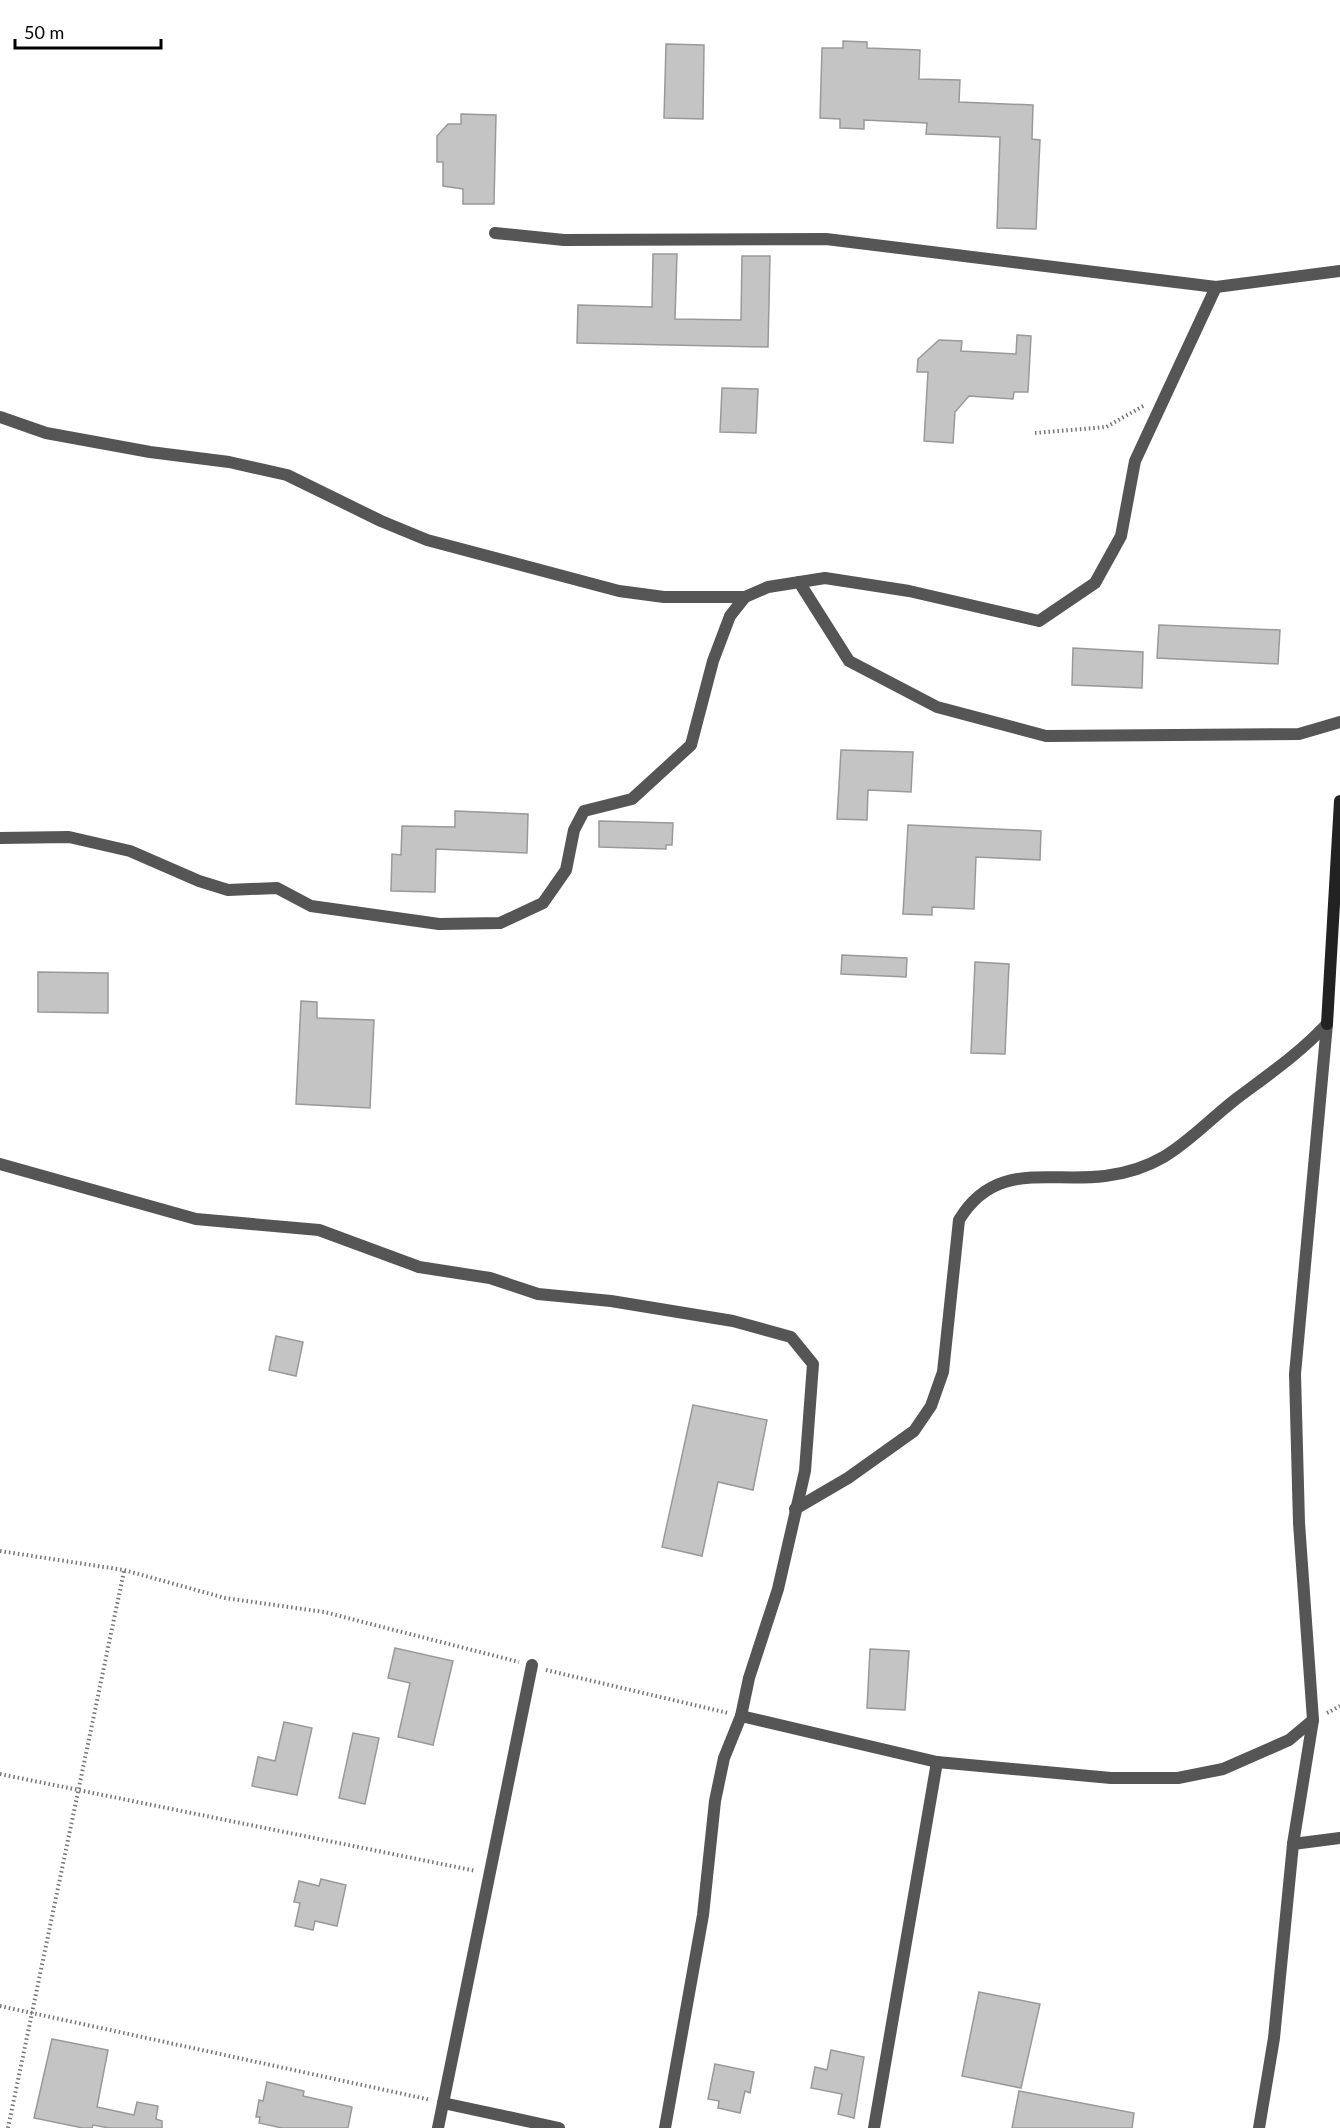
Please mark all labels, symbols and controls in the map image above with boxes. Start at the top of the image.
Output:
scale bar [15,12,160,50]
text: 50 m [24,21,64,43]

